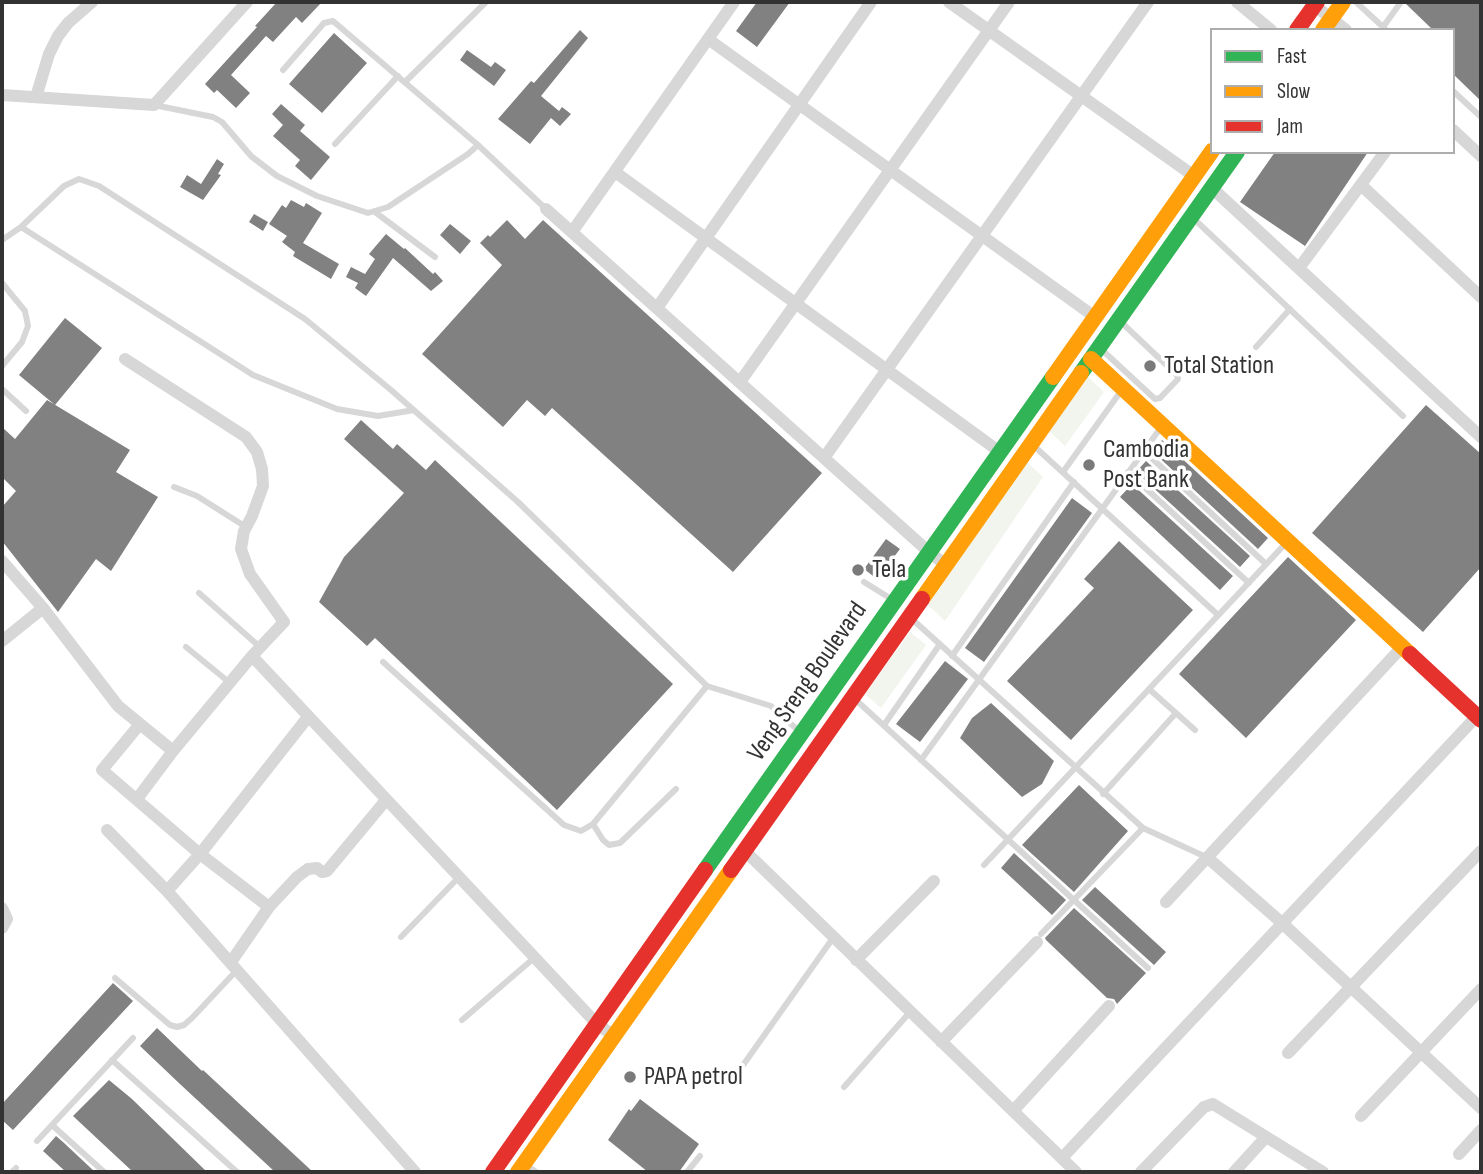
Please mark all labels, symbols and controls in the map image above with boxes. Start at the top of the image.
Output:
legend [1210,28,1455,154]
text: Fast [1277,44,1307,69]
text: Slow [1277,79,1310,104]
text: Jam [1277,114,1303,139]
place label: Total Station [1164,350,1274,382]
marker: Total Station [1142,358,1158,374]
place label: Cambodia Post Bank [1103,434,1189,496]
marker: Cambodia Post Bank [1081,457,1097,473]
place label: Tela [872,554,906,586]
marker: Tela [850,562,866,578]
street label: Veng Sreng Boulevard [742,596,874,768]
place label: PAPA petrol [644,1061,743,1093]
marker: PAPA petrol [622,1069,638,1085]

